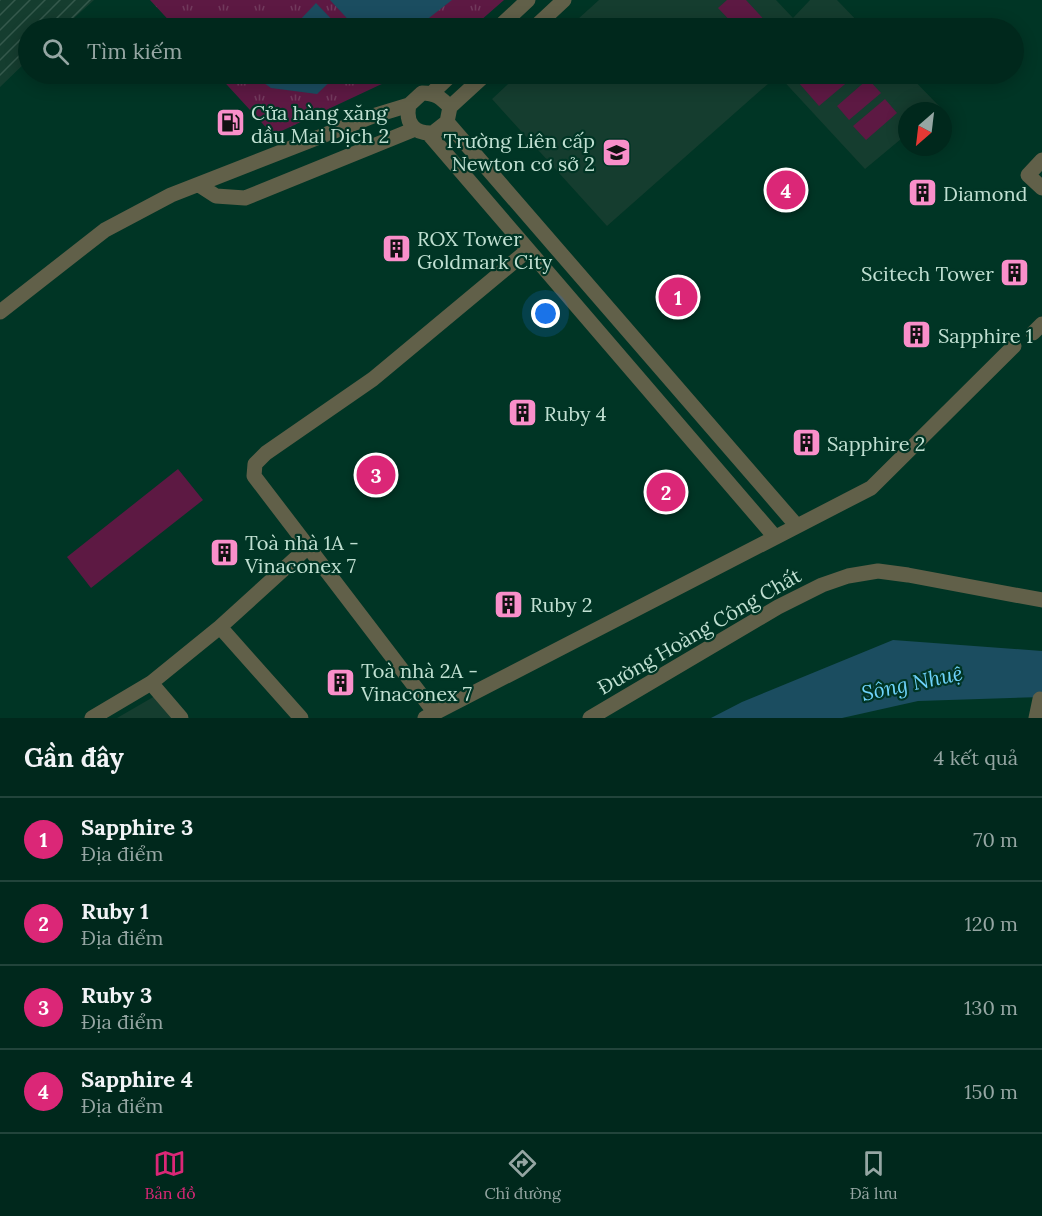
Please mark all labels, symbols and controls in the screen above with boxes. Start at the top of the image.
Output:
search box [18,18,1024,84]
icon: search [39,35,72,68]
text: Tìm kiếm [87,37,182,65]
place label: Cửa hàng xăng dầu Mai Dịch 2 [251,100,389,148]
north arrow [898,102,952,156]
fuel station icon: Cửa hàng xăng dầu Mai Dịch 2 [214,107,246,139]
place label: Trường Liên cấp Newton cơ sở 2 [443,128,595,176]
school or university icon: Trường Liên cấp Newton cơ sở 2 [600,136,632,168]
pin: 4 [766,168,806,213]
building icon: Diamond [906,177,938,209]
place label: Diamond [943,181,1028,206]
place label: ROX Tower Goldmark City [417,226,553,274]
building icon: ROX Tower Goldmark City [380,233,412,265]
building icon: Scitech Tower [999,257,1031,289]
place label: Scitech Tower [861,261,994,286]
pin: 1 [658,274,698,320]
your location [531,299,560,328]
building icon: Sapphire 1 [901,319,933,351]
place label: Sapphire 1 [938,323,1033,348]
building icon: Ruby 4 [507,397,539,429]
place label: Ruby 4 [544,401,607,426]
building icon: Sapphire 2 [790,427,822,459]
place label: Sapphire 2 [827,431,926,456]
pin: 3 [356,452,395,498]
pin: 2 [646,470,686,514]
place label: Toà nhà 1A - Vinaconex 7 [244,530,359,578]
building icon: Toà nhà 1A - Vinaconex 7 [208,537,240,569]
street label: Đường Hoàng Công Chất [593,562,805,700]
building icon: Ruby 2 [493,588,525,620]
place label: Ruby 2 [530,592,593,617]
place label: Toà nhà 2A - Vinaconex 7 [360,658,478,706]
water label: Sông Nhuệ [859,659,965,707]
building icon: Toà nhà 2A - Vinaconex 7 [324,666,356,698]
text: Gần đây [24,741,124,774]
text: 4 kết quả [934,745,1018,770]
text: Sapphire 3 [81,813,193,841]
text: 1 [39,827,48,852]
text: 70 m [973,827,1018,852]
text: Địa điểm [81,841,163,866]
text: Ruby 1 [81,897,149,925]
text: 2 [38,911,49,936]
text: 120 m [964,911,1018,936]
text: Địa điểm [81,925,163,950]
text: Ruby 3 [81,981,152,1009]
text: 3 [38,995,49,1020]
text: 130 m [964,995,1018,1020]
text: Địa điểm [81,1009,163,1034]
text: Sapphire 4 [81,1065,193,1093]
text: 4 [38,1079,49,1104]
text: 150 m [964,1079,1018,1104]
text: Địa điểm [81,1093,163,1118]
tab: Bản đồ [144,1147,196,1203]
tab: Chỉ đường [484,1147,561,1203]
tab: Đã lưu [850,1147,898,1203]

